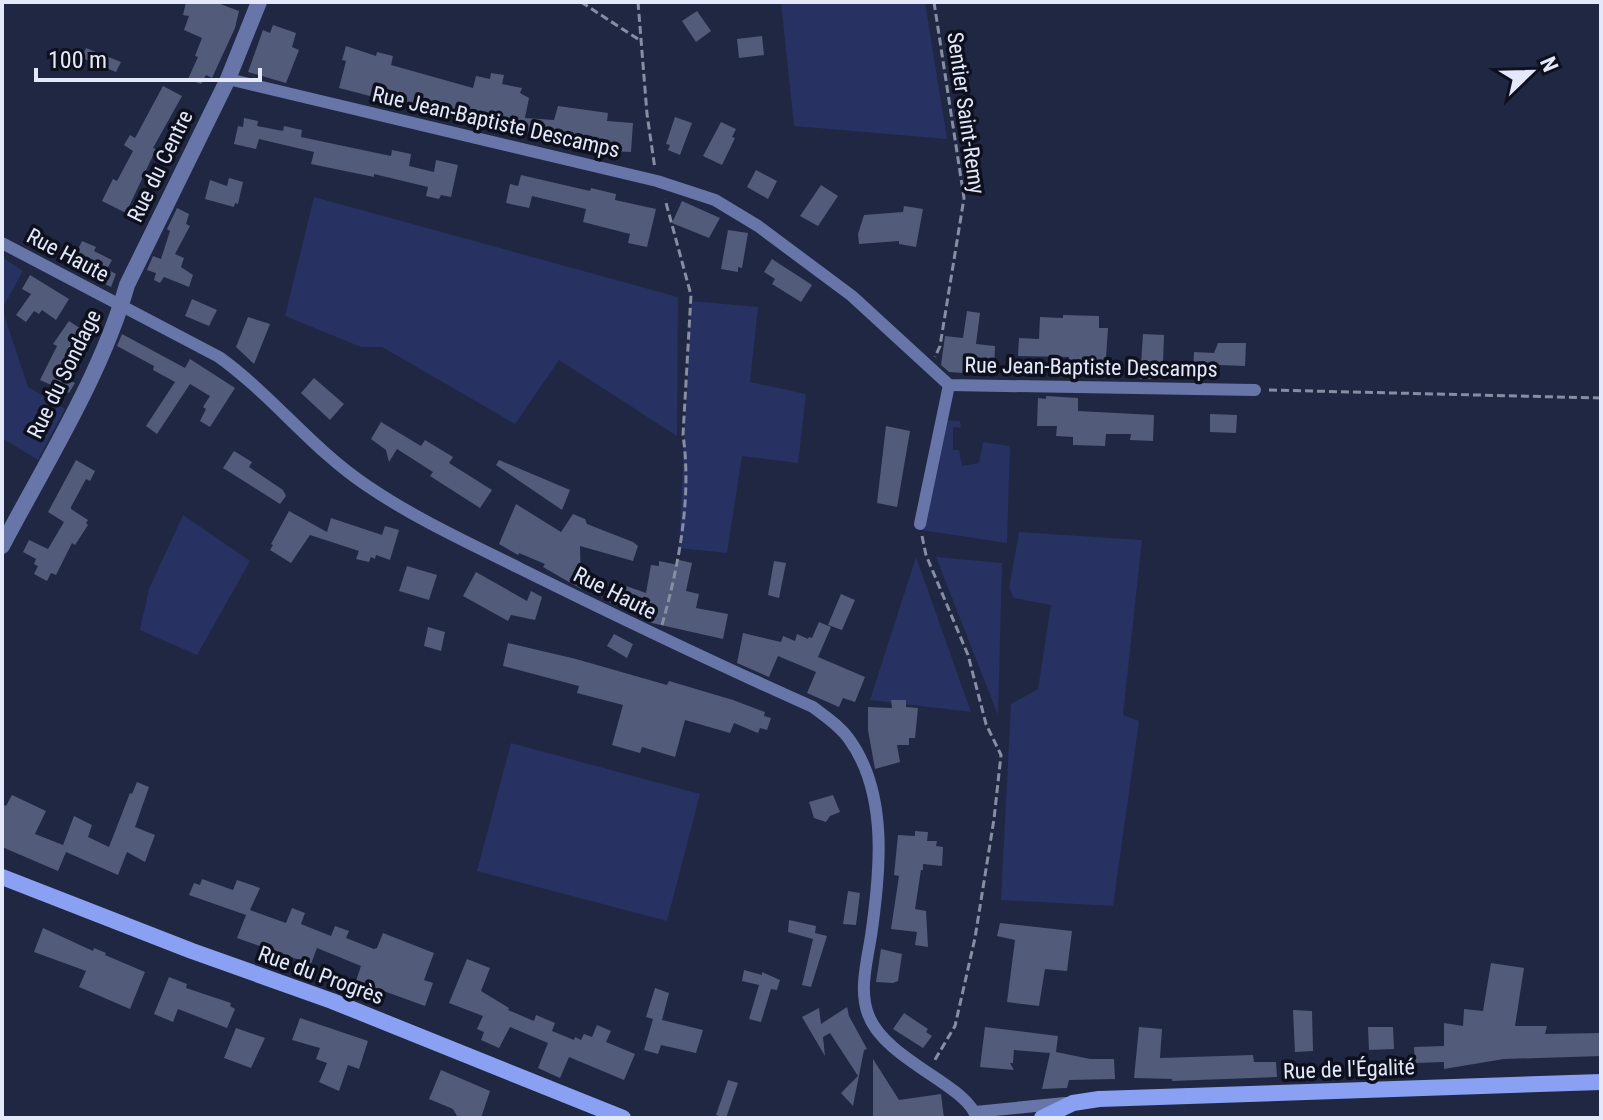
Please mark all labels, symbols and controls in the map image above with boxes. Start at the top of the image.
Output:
street label: Sentier Saint-Remy [942,30,990,196]
scale bar [36,32,260,82]
north arrow [1491,32,1571,112]
text: 100 m [48,46,107,74]
text: N [1535,53,1563,75]
street label: Rue Jean-Baptiste Descamps [370,81,622,163]
street label: Rue du Centre [122,106,198,226]
street label: Rue Haute [23,223,113,287]
street label: Rue du Sondage [22,306,106,442]
street label: Rue Jean-Baptiste Descamps [964,352,1218,382]
street label: Rue Haute [570,562,660,624]
street label: Rue du Progrès [255,941,387,1009]
street label: Rue de l'Égalité [1283,1054,1415,1084]

